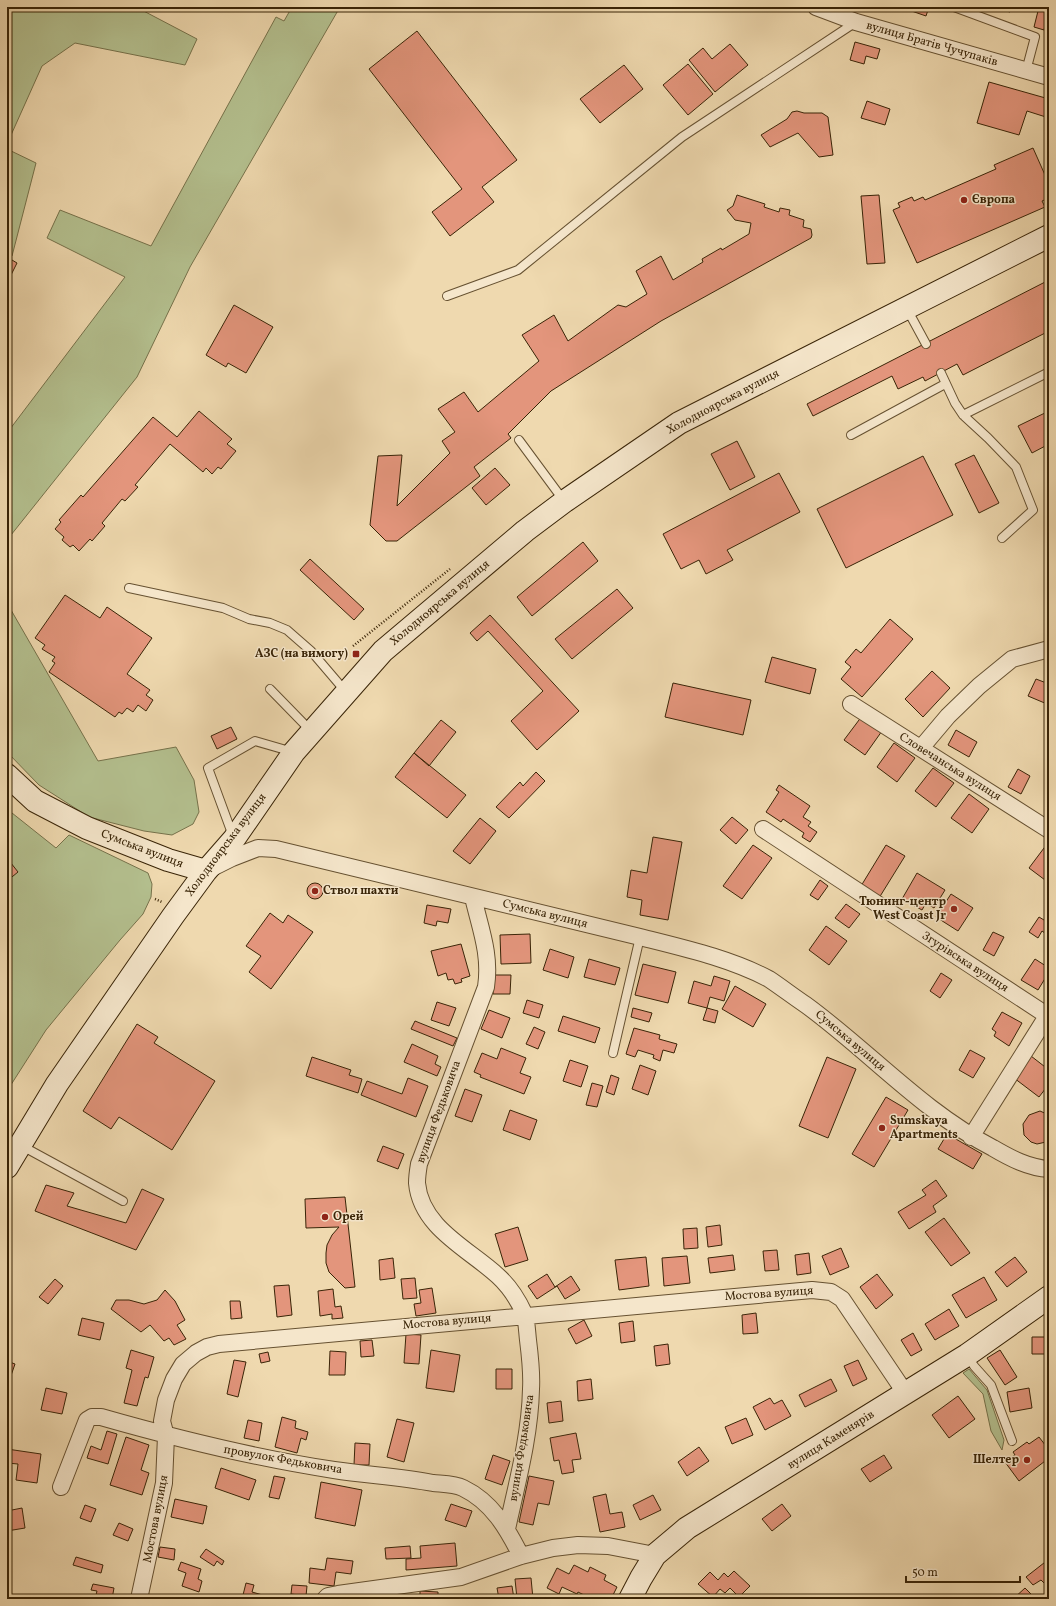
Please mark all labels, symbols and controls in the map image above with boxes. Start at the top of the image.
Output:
street label: вулиця Братів Чучупаків [864,18,1000,70]
place label: Європа [972,192,1016,208]
marker: Європа [959,195,969,205]
street label: Холодноярська вулиця [664,365,782,439]
street label: Холодноярська вулиця [387,557,493,649]
place label: АЗС (на вимогу) [255,646,348,662]
marker: АЗС (на вимогу) [351,649,361,659]
street label: Словечанська вулиця [896,729,1004,805]
street label: Холодноярська вулиця [182,790,270,900]
street label: Сумська вулиця [98,826,186,872]
place label: Ствол шахти [323,883,399,899]
marker: Ствол шахти [310,886,320,896]
place label: Тюнинг-центр West Coast Jr [859,894,946,924]
street label: Сумська вулиця [501,896,589,932]
marker: Тюнинг-центр West Coast Jr [949,904,959,914]
street label: Згурівська вулиця [919,928,1011,996]
street label: Сумська вулиця [812,1007,888,1075]
street label: вулиця Федьковича [413,1058,465,1166]
place label: Sumskaya Apartments [890,1113,958,1143]
marker: Sumskaya Apartments [877,1123,887,1133]
place label: Орей [333,1209,364,1225]
marker: Орей [320,1212,330,1222]
street label: Мостова вулиця [724,1283,814,1305]
street label: Мостова вулиця [402,1310,492,1334]
street label: вулиця Федьковича [506,1393,538,1503]
street label: вулиця Каменярів [784,1407,878,1473]
street label: провулок Федьковича [222,1442,344,1478]
place label: Шелтер [973,1452,1019,1468]
marker: Шелтер [1022,1455,1032,1465]
street label: Мостова вулиця [140,1474,172,1564]
scale bar [906,1558,1020,1584]
text: 50 m [912,1565,938,1581]

